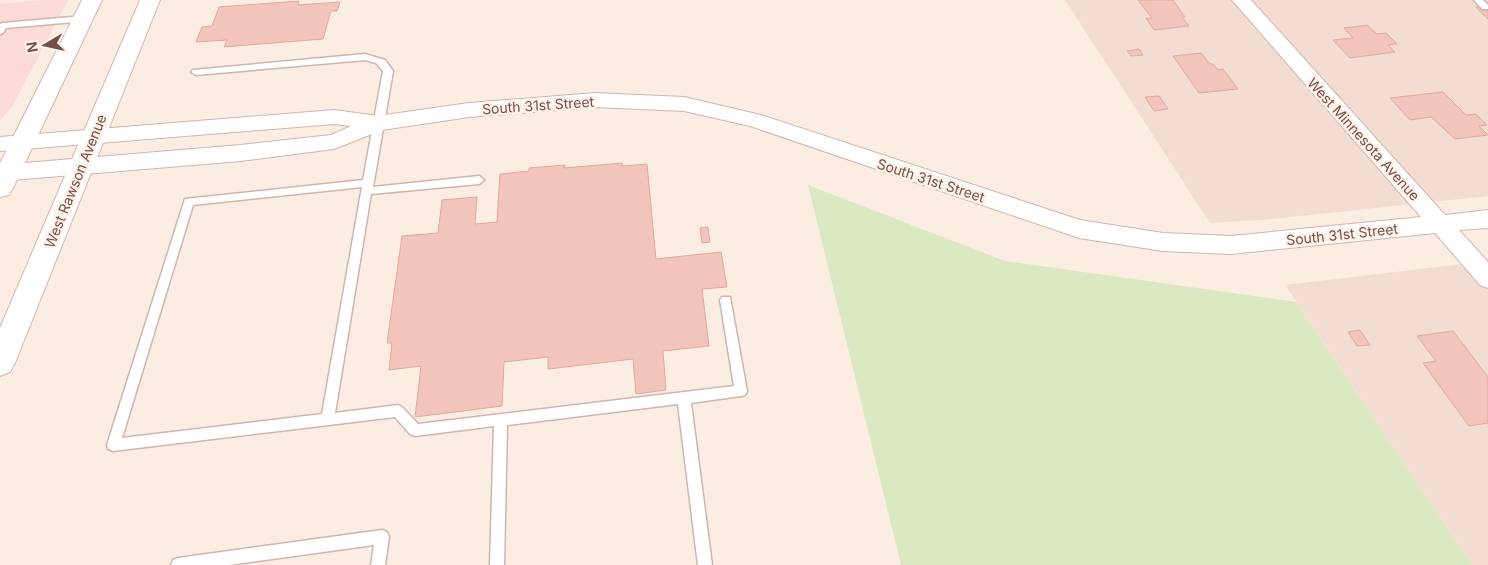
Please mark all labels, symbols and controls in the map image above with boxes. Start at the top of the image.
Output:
north arrow [20,20,70,70]
text: N [22,41,41,54]
street label: West Minnesota Avenue [1304,74,1424,204]
street label: South 31st Street [481,93,595,117]
street label: West Rawson Avenue [40,112,110,250]
street label: South 31st Street [875,155,987,206]
street label: South 31st Street [1285,220,1399,248]

